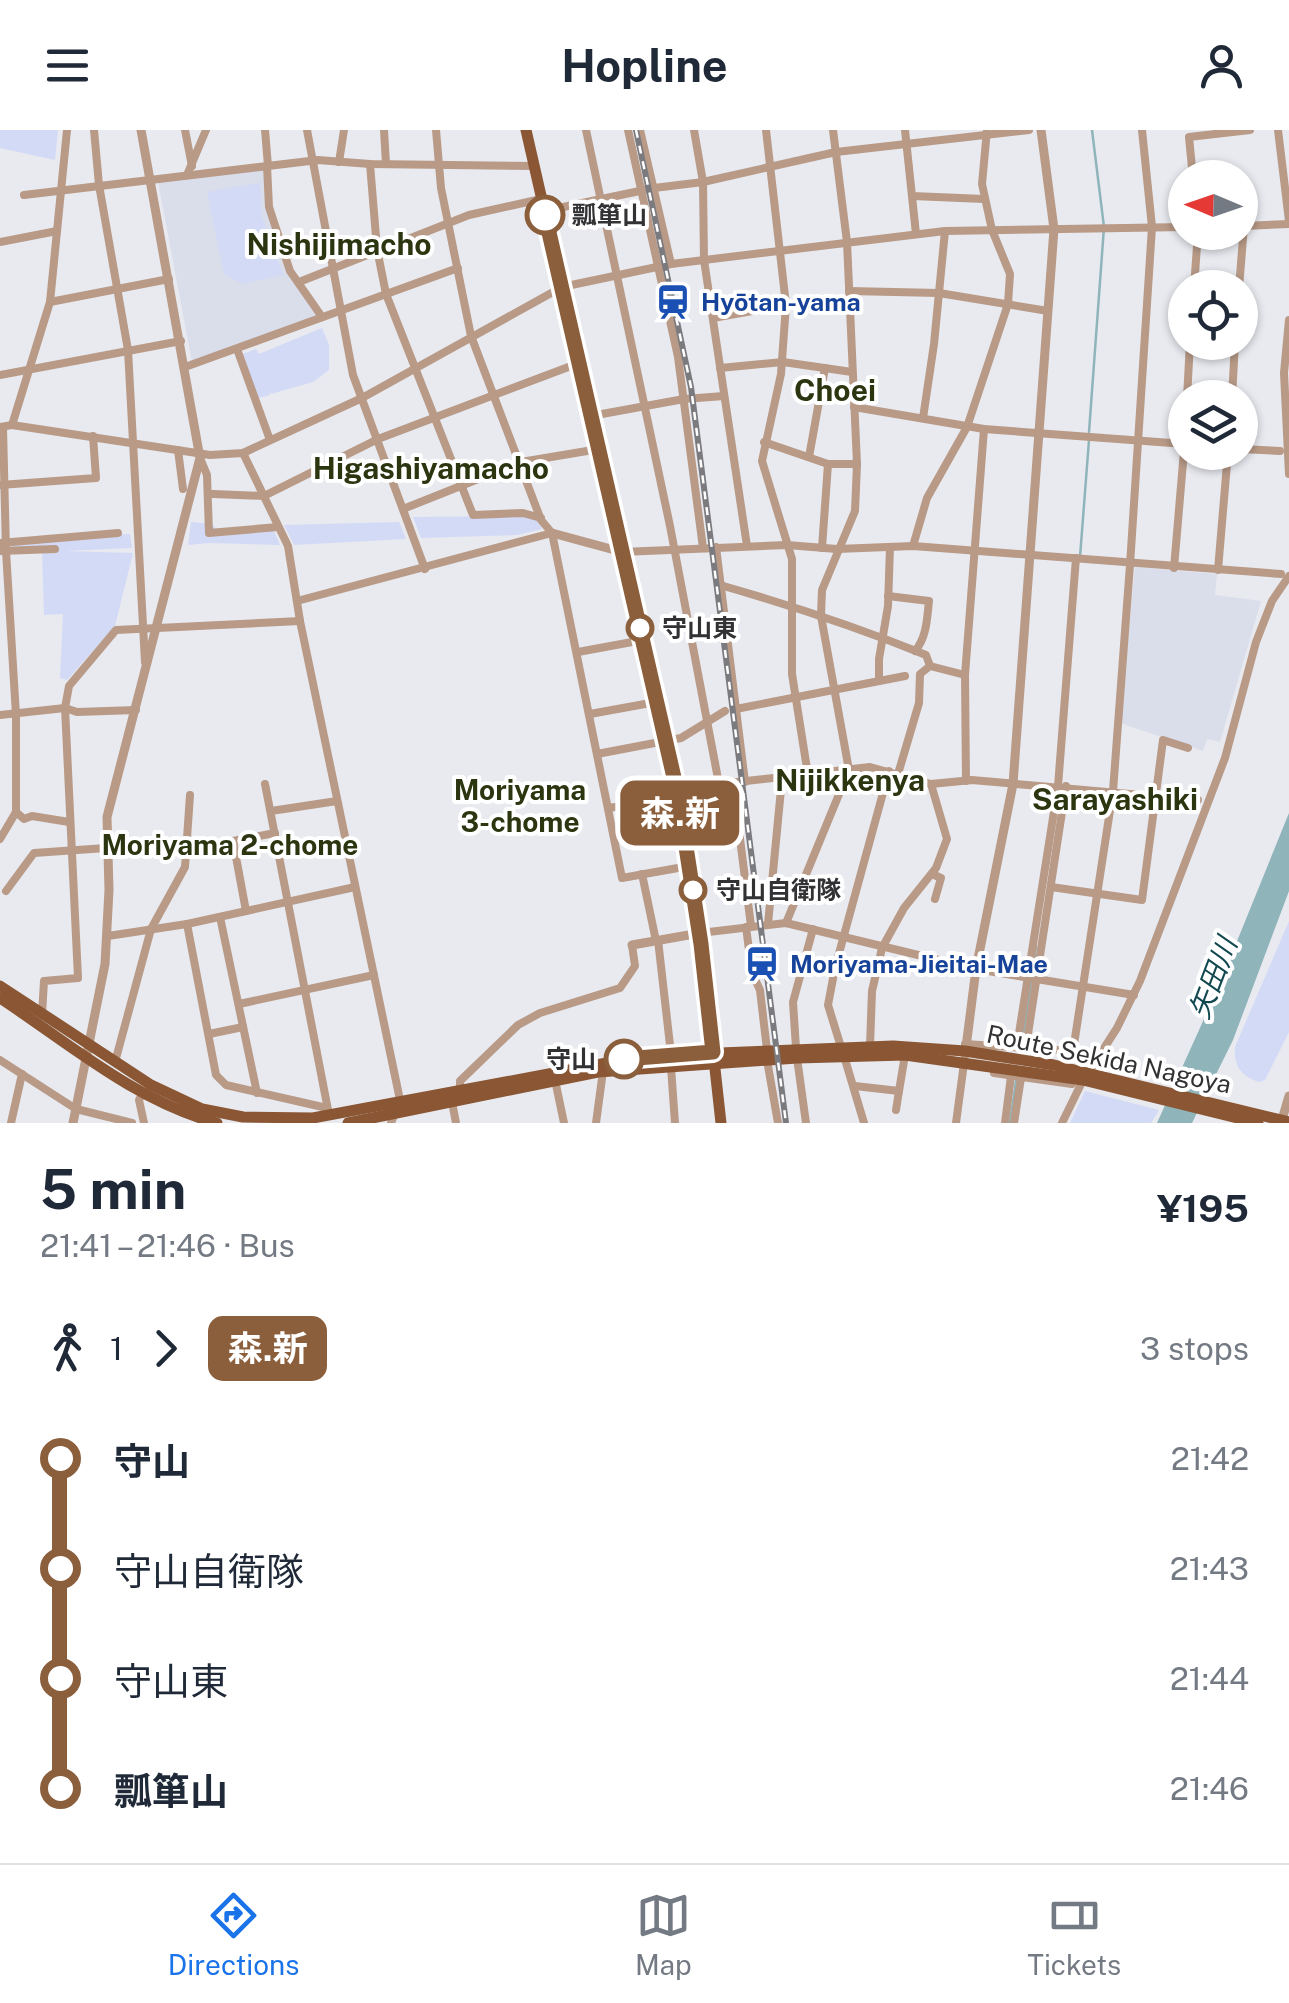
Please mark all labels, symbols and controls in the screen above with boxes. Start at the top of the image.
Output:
icon: menu [40,38,95,93]
icon: person [1194,38,1249,93]
text: Hopline [561,39,728,92]
north arrow [1168,160,1258,250]
map controls [1168,160,1258,470]
marker: 瓢箪山 [526,196,564,234]
place label: 瓢箪山 [572,200,647,230]
district label: Nishijimacho [246,226,432,262]
button: locate [1168,270,1258,360]
station icon: Hyōtan-yama [654,283,692,321]
place label: Hyōtan-yama [701,287,861,317]
district label: Choei [794,372,876,408]
button: layers [1168,380,1258,470]
district label: Higashiyamacho [313,450,549,486]
place label: 守山東 [662,613,737,643]
marker: 守山東 [627,615,653,641]
district label: Nijikkenya [775,762,925,798]
district label: Moriyama 3-chome [454,773,586,838]
line badge: 森.新 [622,780,738,846]
district label: Sarayashiki [1032,781,1198,817]
text: 森.新 [640,793,720,834]
district label: Moriyama 2-chome [101,828,359,861]
place label: 守山自衛隊 [716,875,841,905]
marker: 守山自衛隊 [680,877,706,903]
water label: 矢田川 [1182,930,1244,1023]
station icon: Moriyama-Jieitai-Mae [743,945,781,983]
place label: Moriyama-Jieitai-Mae [790,949,1048,979]
street label: Route Sekida Nagoya [984,1018,1234,1100]
marker: 守山 [605,1040,643,1078]
place label: 守山 [546,1044,596,1074]
text: 5 min [40,1157,186,1221]
text: ¥195 [1157,1186,1249,1231]
text: 21:41 – 21:46 · Bus [40,1227,295,1264]
icon: walk [40,1321,95,1376]
icon: forward [138,1321,193,1376]
text: 森.新 [228,1328,307,1369]
text: 1 [110,1330,123,1367]
text: 3 stops [1140,1330,1249,1367]
text: 守山 [114,1439,190,1484]
text: 21:42 [1171,1440,1249,1477]
text: 守山自衛隊 [114,1549,304,1594]
text: 21:43 [1170,1550,1249,1587]
text: 守山東 [114,1659,228,1704]
text: 21:44 [1170,1660,1249,1697]
text: 瓢箪山 [114,1769,228,1814]
text: 21:46 [1170,1770,1249,1807]
tab: Directions [168,1888,299,1981]
tab: Map [635,1888,692,1981]
tab: Tickets [1027,1888,1121,1981]

